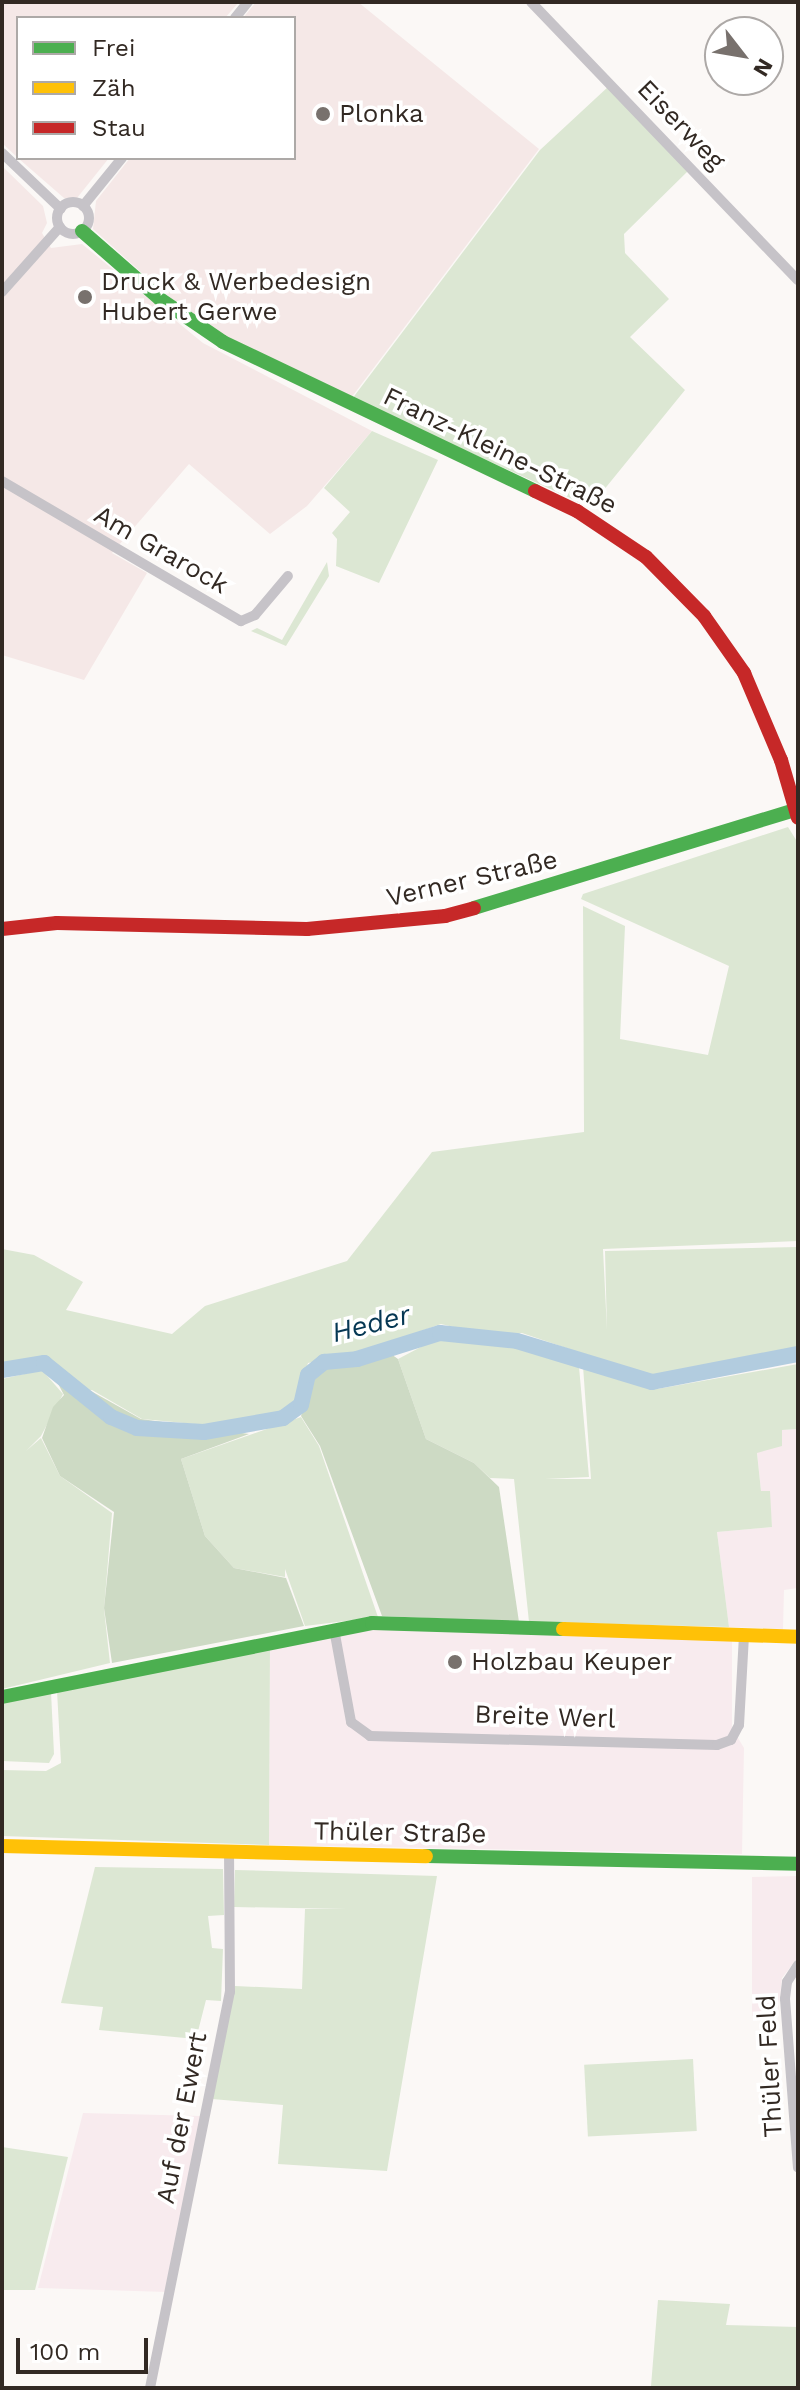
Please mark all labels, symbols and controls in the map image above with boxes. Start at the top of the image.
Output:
legend [16,16,296,160]
north arrow [704,16,784,96]
text: Frei [92,34,135,62]
text: N [748,54,778,81]
text: Zäh [92,74,136,102]
street label: Eiserweg [631,74,731,176]
place label: Plonka [339,98,424,130]
marker: Plonka [314,105,332,123]
text: Stau [92,114,146,142]
place label: Druck & Werbedesign Hubert Gerwe [101,266,372,328]
marker: Druck & Werbedesign Hubert Gerwe [76,288,94,306]
street label: Franz-Kleine-Straße [378,381,622,521]
street label: Am Grarock [88,499,234,601]
street label: Verner Straße [383,844,561,914]
water label: Heder [328,1298,414,1350]
place label: Holzbau Keuper [471,1646,672,1678]
marker: Holzbau Keuper [446,1653,464,1671]
street label: Breite Werl [474,1699,616,1735]
street label: Thüler Straße [313,1816,487,1850]
street label: Thüler Feld [751,1994,789,2138]
street label: Auf der Ewert [150,2029,214,2207]
scale bar [20,2322,152,2372]
text: 100 m [30,2338,100,2366]

